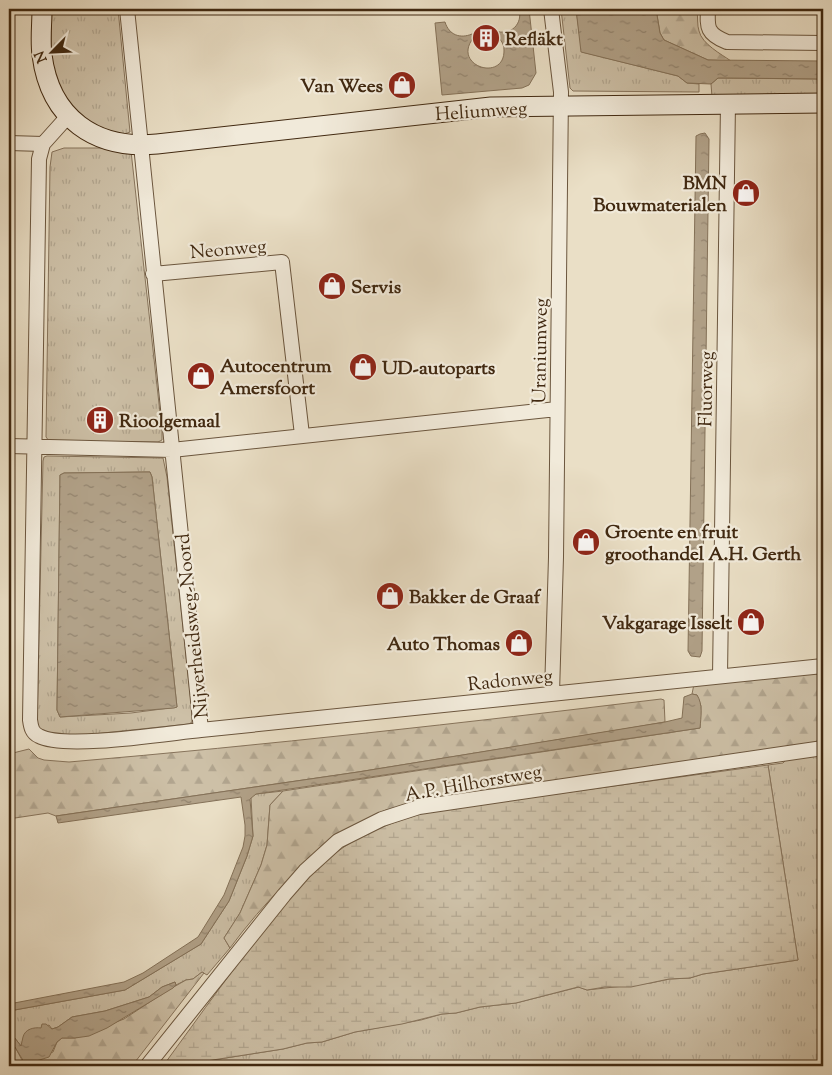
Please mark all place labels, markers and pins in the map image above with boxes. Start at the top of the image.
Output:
building icon: Refläkt [471,23,501,53]
place label: Refläkt [505,27,563,54]
shop icon: Van Wees [387,70,417,100]
place label: Van Wees [300,74,384,101]
place label: BMN Bouwmaterialen [593,171,728,220]
shop icon: BMN Bouwmaterialen [731,178,761,208]
shop icon: Servis [317,271,347,301]
place label: Servis [351,275,402,302]
shop icon: UD-autoparts [348,352,378,382]
place label: Autocentrum Amersfoort [220,354,332,403]
place label: UD-autoparts [382,356,496,383]
shop icon: Autocentrum Amersfoort [186,361,216,391]
building icon: Rioolgemaal [85,405,115,435]
place label: Rioolgemaal [119,409,221,436]
place label: Groente en fruit groothandel A.H. Gerth [605,520,802,569]
shop icon: Groente en fruit groothandel A.H. Gerth [571,527,601,557]
shop icon: Bakker de Graaf [375,581,405,611]
place label: Bakker de Graaf [409,585,542,612]
shop icon: Vakgarage Isselt [736,607,766,637]
place label: Vakgarage Isselt [602,611,732,638]
shop icon: Auto Thomas [504,628,534,658]
place label: Auto Thomas [387,632,501,659]

